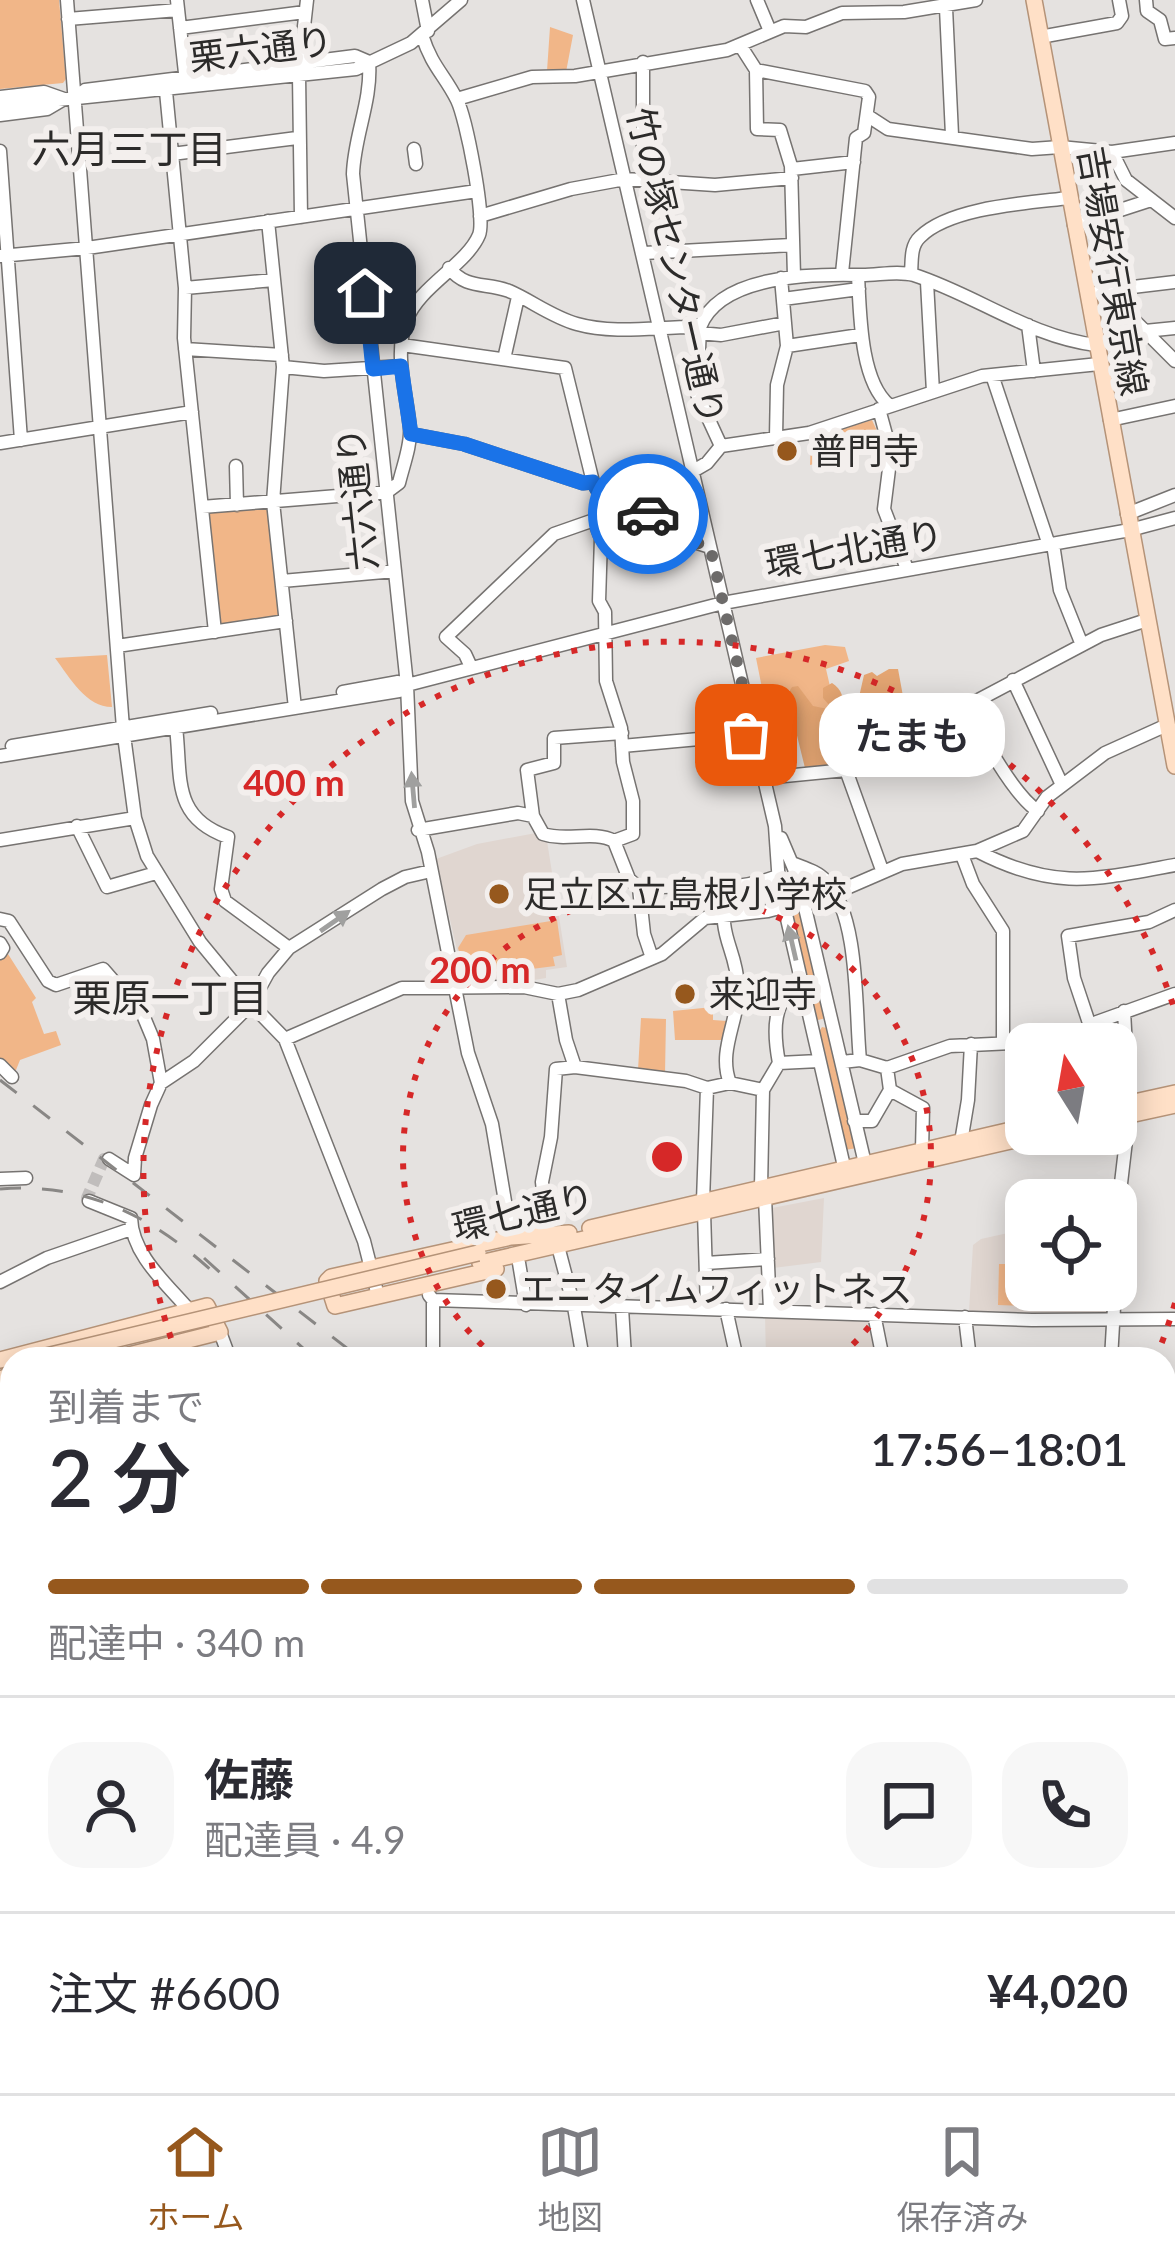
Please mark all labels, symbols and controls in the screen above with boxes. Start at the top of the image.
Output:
street label: 栗六通り [187,17,335,79]
street label: 竹の塚センター通り [619,103,735,429]
district label: 六月三丁目 [31,125,227,171]
street label: 吉場安行東京線 [1070,143,1158,399]
pin [314,242,416,344]
icon: home [332,260,398,326]
street label: 六六通り [327,425,385,573]
place label: 普門寺 [811,428,919,472]
marker: 普門寺 [774,438,800,464]
courier [588,454,708,574]
icon: car [615,481,681,547]
street label: 環七北通り [761,511,946,585]
pin [695,684,797,786]
callout: たまも [818,693,1004,777]
icon: bag [713,702,779,768]
text: たまも [854,712,970,758]
text: 400 m [243,760,345,804]
one-way arrow [403,770,422,808]
place label: 足立区立島根小学校 [523,871,847,915]
marker: 足立区立島根小学校 [486,881,512,907]
one-way arrow [319,910,351,933]
one-way arrow [781,923,800,961]
text: 200 m [429,947,531,991]
place label: 来迎寺 [709,971,817,1015]
district label: 栗原一丁目 [72,974,268,1020]
marker: 来迎寺 [672,981,698,1007]
north arrow [1005,1023,1137,1155]
map controls [1005,1023,1137,1311]
centre of rings [646,1136,688,1178]
street label: 環七通り [448,1173,598,1249]
button: locate [1005,1179,1137,1311]
place label: エニタイムフィットネス [520,1266,912,1310]
marker: エニタイムフィットネス [483,1276,509,1302]
text: 到着まで [48,1383,204,1429]
text: 17:56–18:01 [870,1422,1128,1476]
text: 2 分 [48,1430,191,1524]
text: 配達中 · 340 m [48,1619,305,1665]
button: person [48,1742,174,1868]
button: chat [846,1742,972,1868]
button: phone [1002,1742,1128,1868]
text: 佐藤 [204,1752,294,1806]
text: 配達員 · 4.9 [204,1816,406,1862]
text: ¥4,020 [987,1964,1128,2018]
text: 注文 #6600 [48,1966,280,2020]
tab: ホーム [146,2119,245,2239]
tab: 地図 [537,2119,603,2239]
tab: 保存済み [896,2119,1028,2239]

